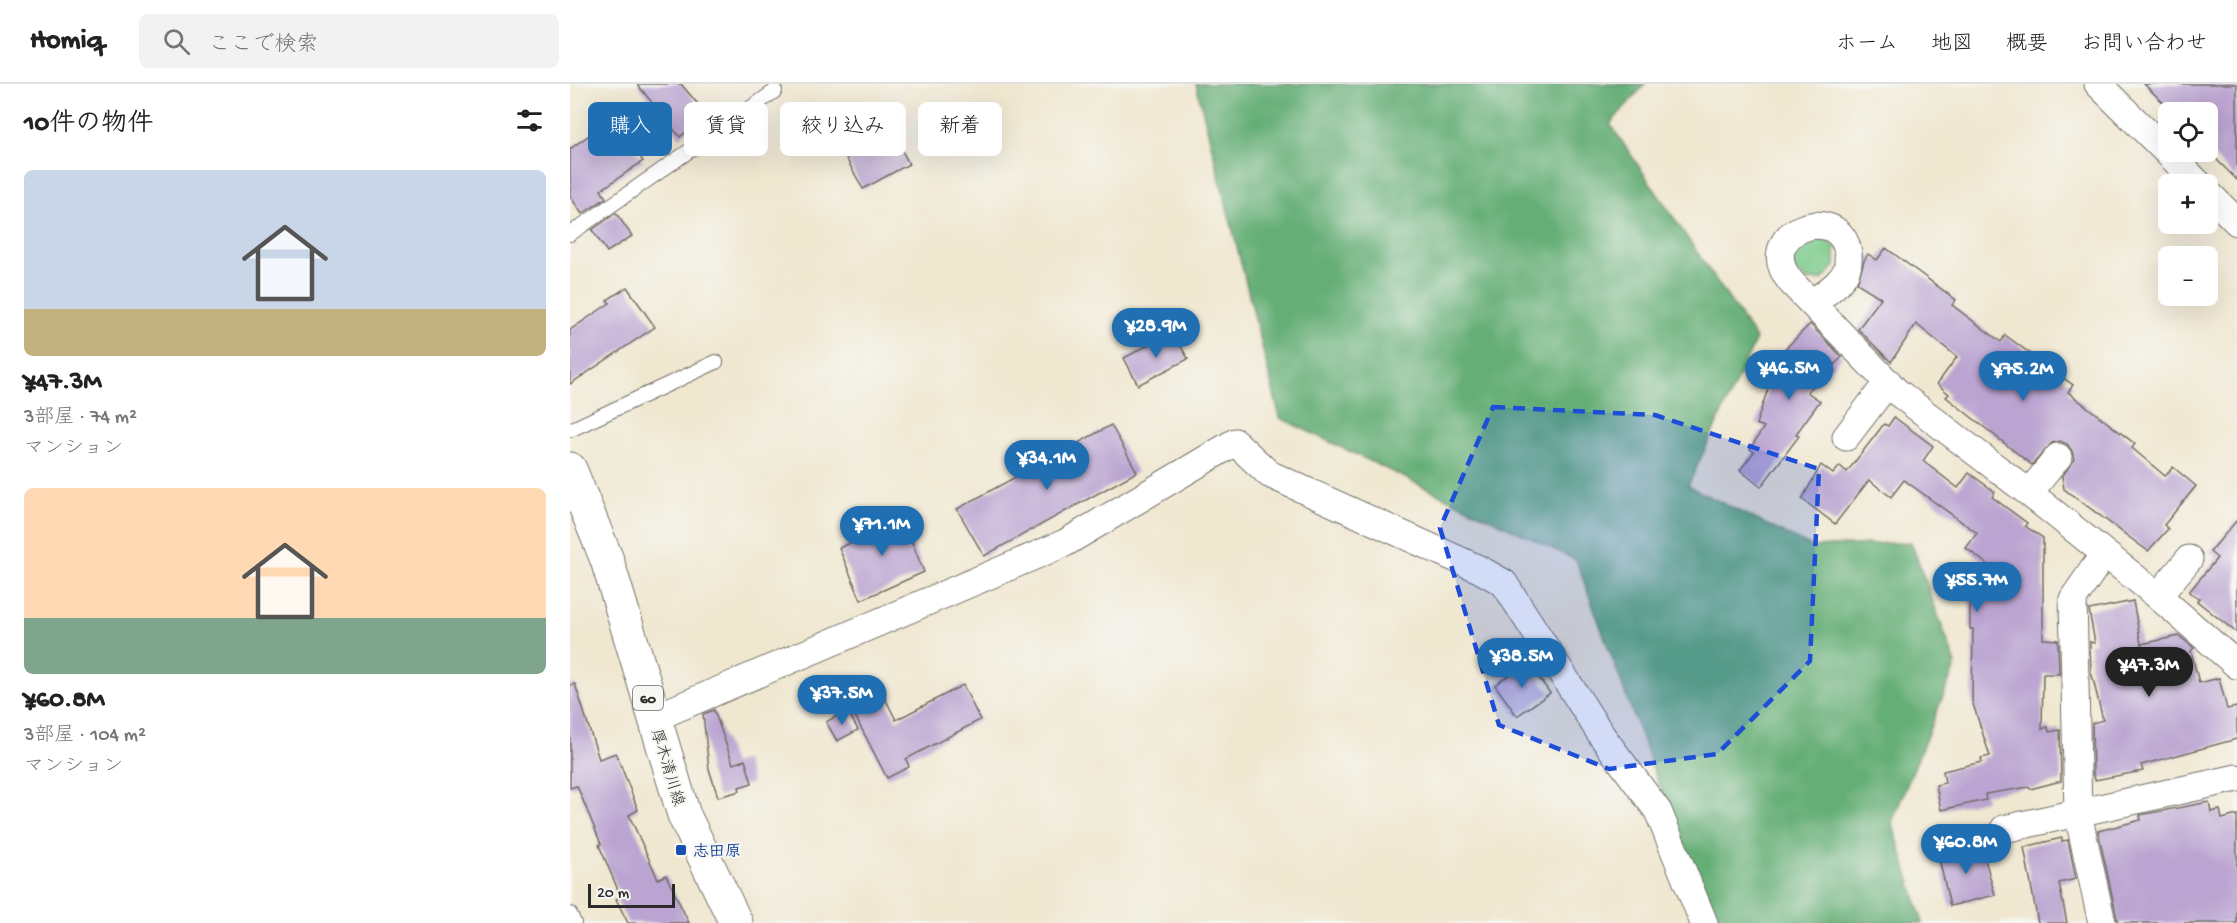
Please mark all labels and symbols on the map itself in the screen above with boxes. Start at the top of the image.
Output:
pin: ¥28.9M [1107,308,1205,359]
pin: ¥46.5M [1740,350,1838,401]
pin: ¥75.2M [1974,351,2072,402]
pin: ¥34.1M [998,440,1096,491]
pin: ¥71.1M [833,506,931,557]
pin: ¥55.7M [1928,562,2026,613]
pin: ¥38.5M [1473,638,1571,689]
pin: ¥47.3M [2100,647,2198,698]
pin: ¥37.5M [793,675,891,726]
road number: 60 [633,686,663,710]
street label: 厚木清川線 [645,726,688,809]
pin: ¥60.8M [1917,824,2015,875]
place label: 志田原 [693,842,741,863]
marker: 志田原 [674,843,688,857]
scale bar [588,881,675,908]

